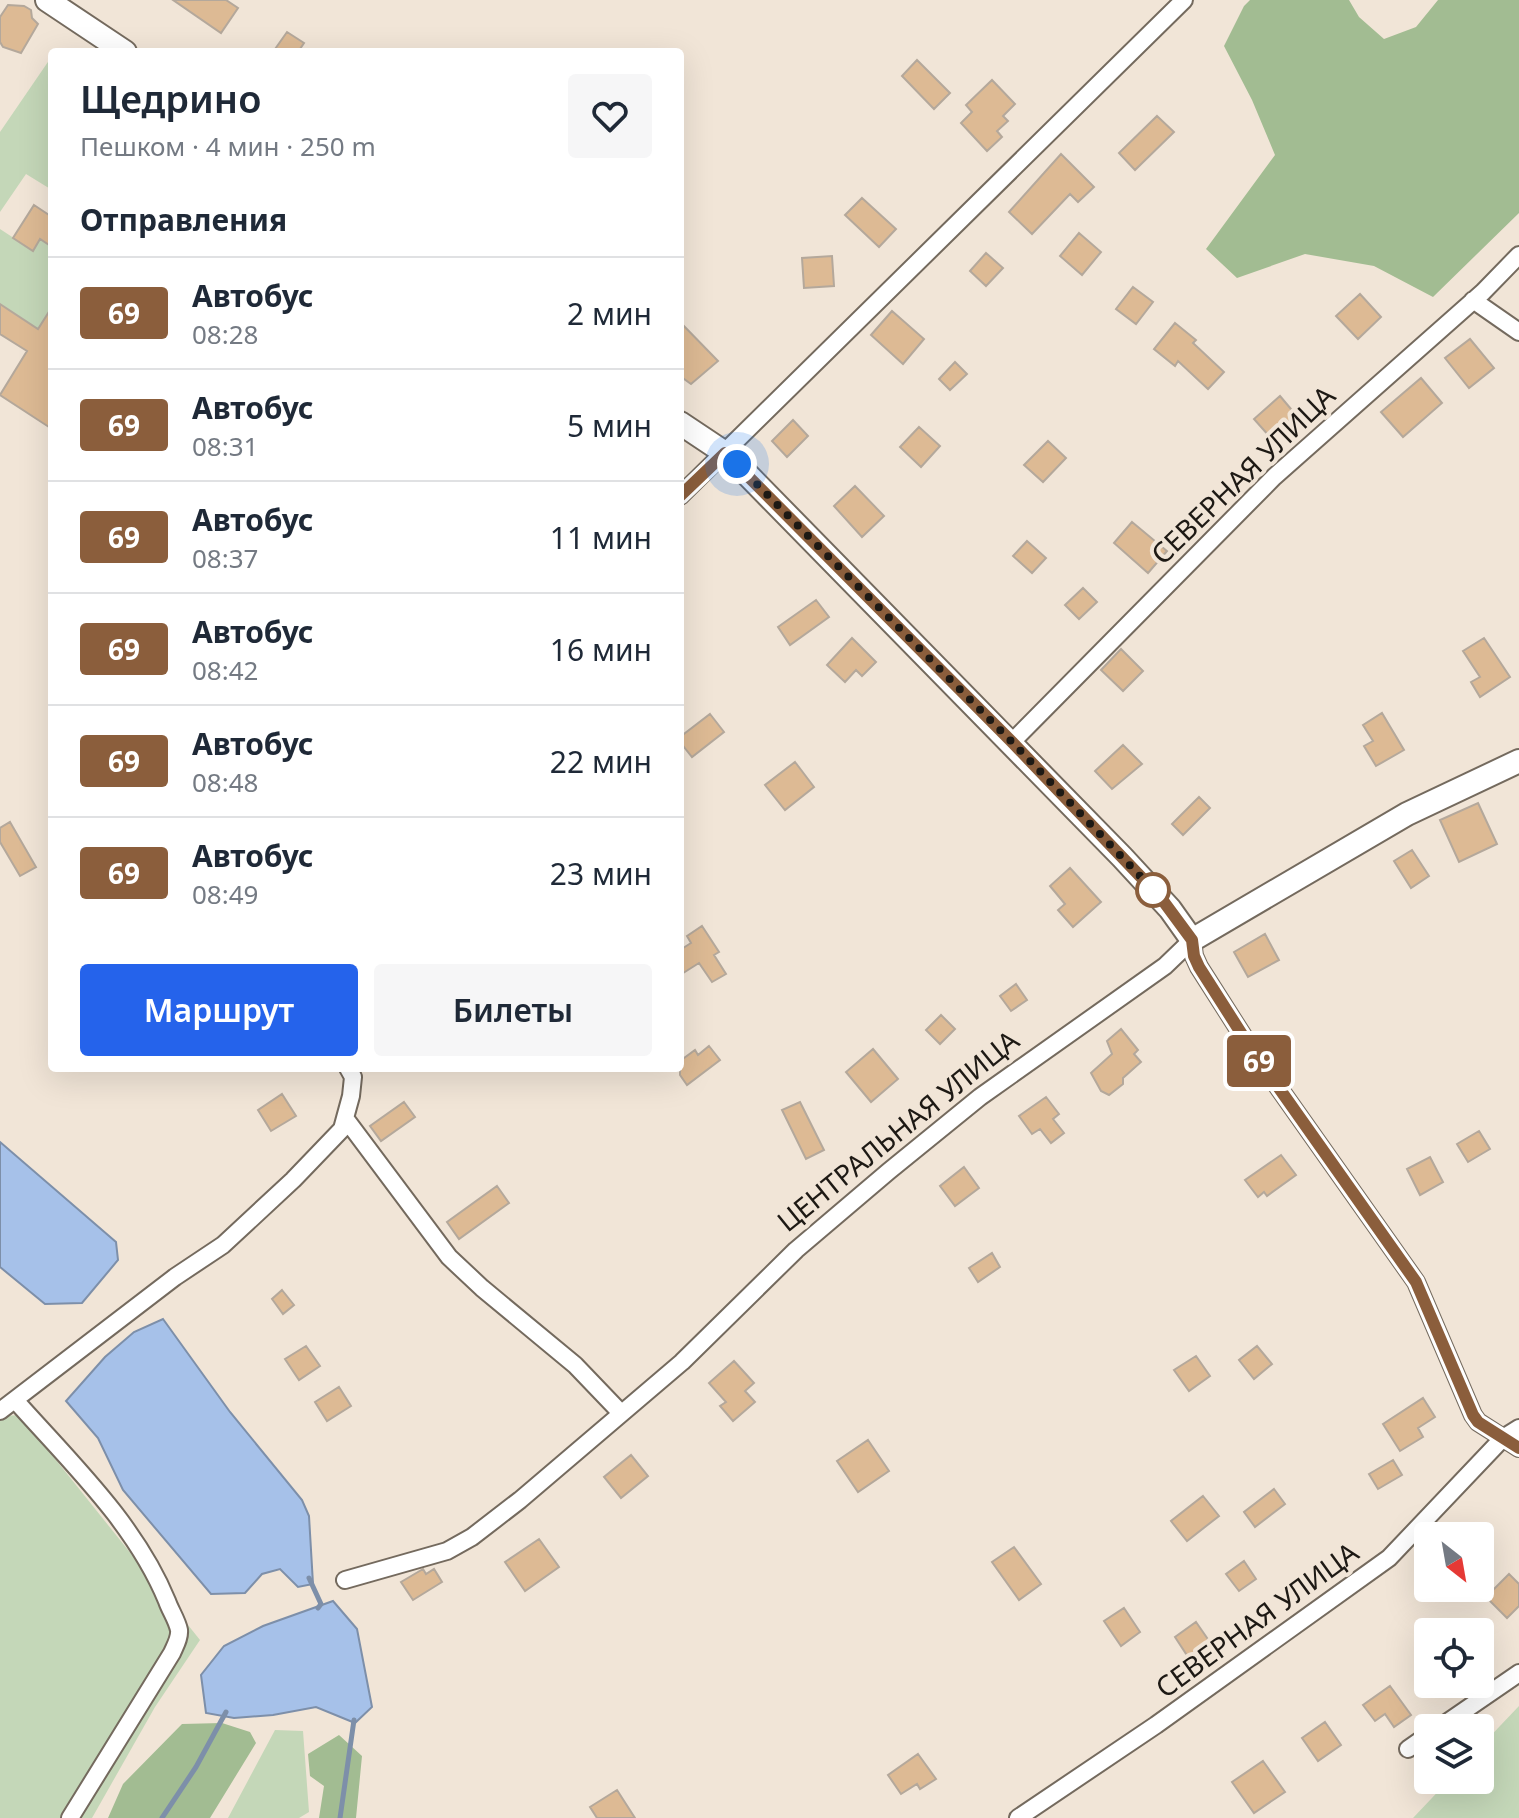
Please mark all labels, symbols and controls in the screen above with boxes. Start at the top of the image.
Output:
text: Щедрино [80,72,261,124]
button: heart [568,74,652,158]
text: Пешком · 4 мин · 250 m [80,128,376,164]
text: Отправления [80,199,287,240]
text: Автобус [192,275,314,316]
text: 2 мин [567,293,652,334]
text: 69 [108,294,140,332]
text: 08:28 [192,316,258,352]
street label: СЕВЕРНАЯ УЛИЦА [1142,376,1343,572]
text: Автобус [192,387,314,428]
text: 5 мин [567,405,652,446]
text: 69 [108,406,140,444]
text: 08:31 [192,428,258,464]
your location [717,444,757,484]
text: Автобус [192,499,314,540]
text: 11 мин [550,517,652,558]
text: 69 [108,518,140,556]
text: 08:37 [192,540,258,576]
text: Автобус [192,611,314,652]
text: 16 мин [550,629,652,670]
text: 69 [108,630,140,668]
text: 08:42 [192,652,258,688]
text: Автобус [192,723,314,764]
text: 22 мин [550,741,652,782]
text: 69 [108,742,140,780]
text: 08:48 [192,764,258,800]
text: Автобус [192,835,314,876]
text: 23 мин [550,853,652,894]
text: 69 [108,854,140,892]
unlabelled marker [1136,873,1170,907]
text: 08:49 [192,876,258,912]
button: Маршрут [80,964,358,1056]
button: Билеты [374,964,652,1056]
street label: ЦЕНТРАЛЬНАЯ УЛИЦА [769,1021,1026,1240]
line badge: 69 [1223,1035,1295,1087]
text: 69 [1243,1042,1275,1080]
north arrow [1414,1522,1494,1602]
map controls [1414,1522,1494,1794]
street label: СЕВЕРНАЯ УЛИЦА [1147,1533,1366,1706]
button: locate [1414,1618,1494,1698]
button: layers [1414,1714,1494,1794]

